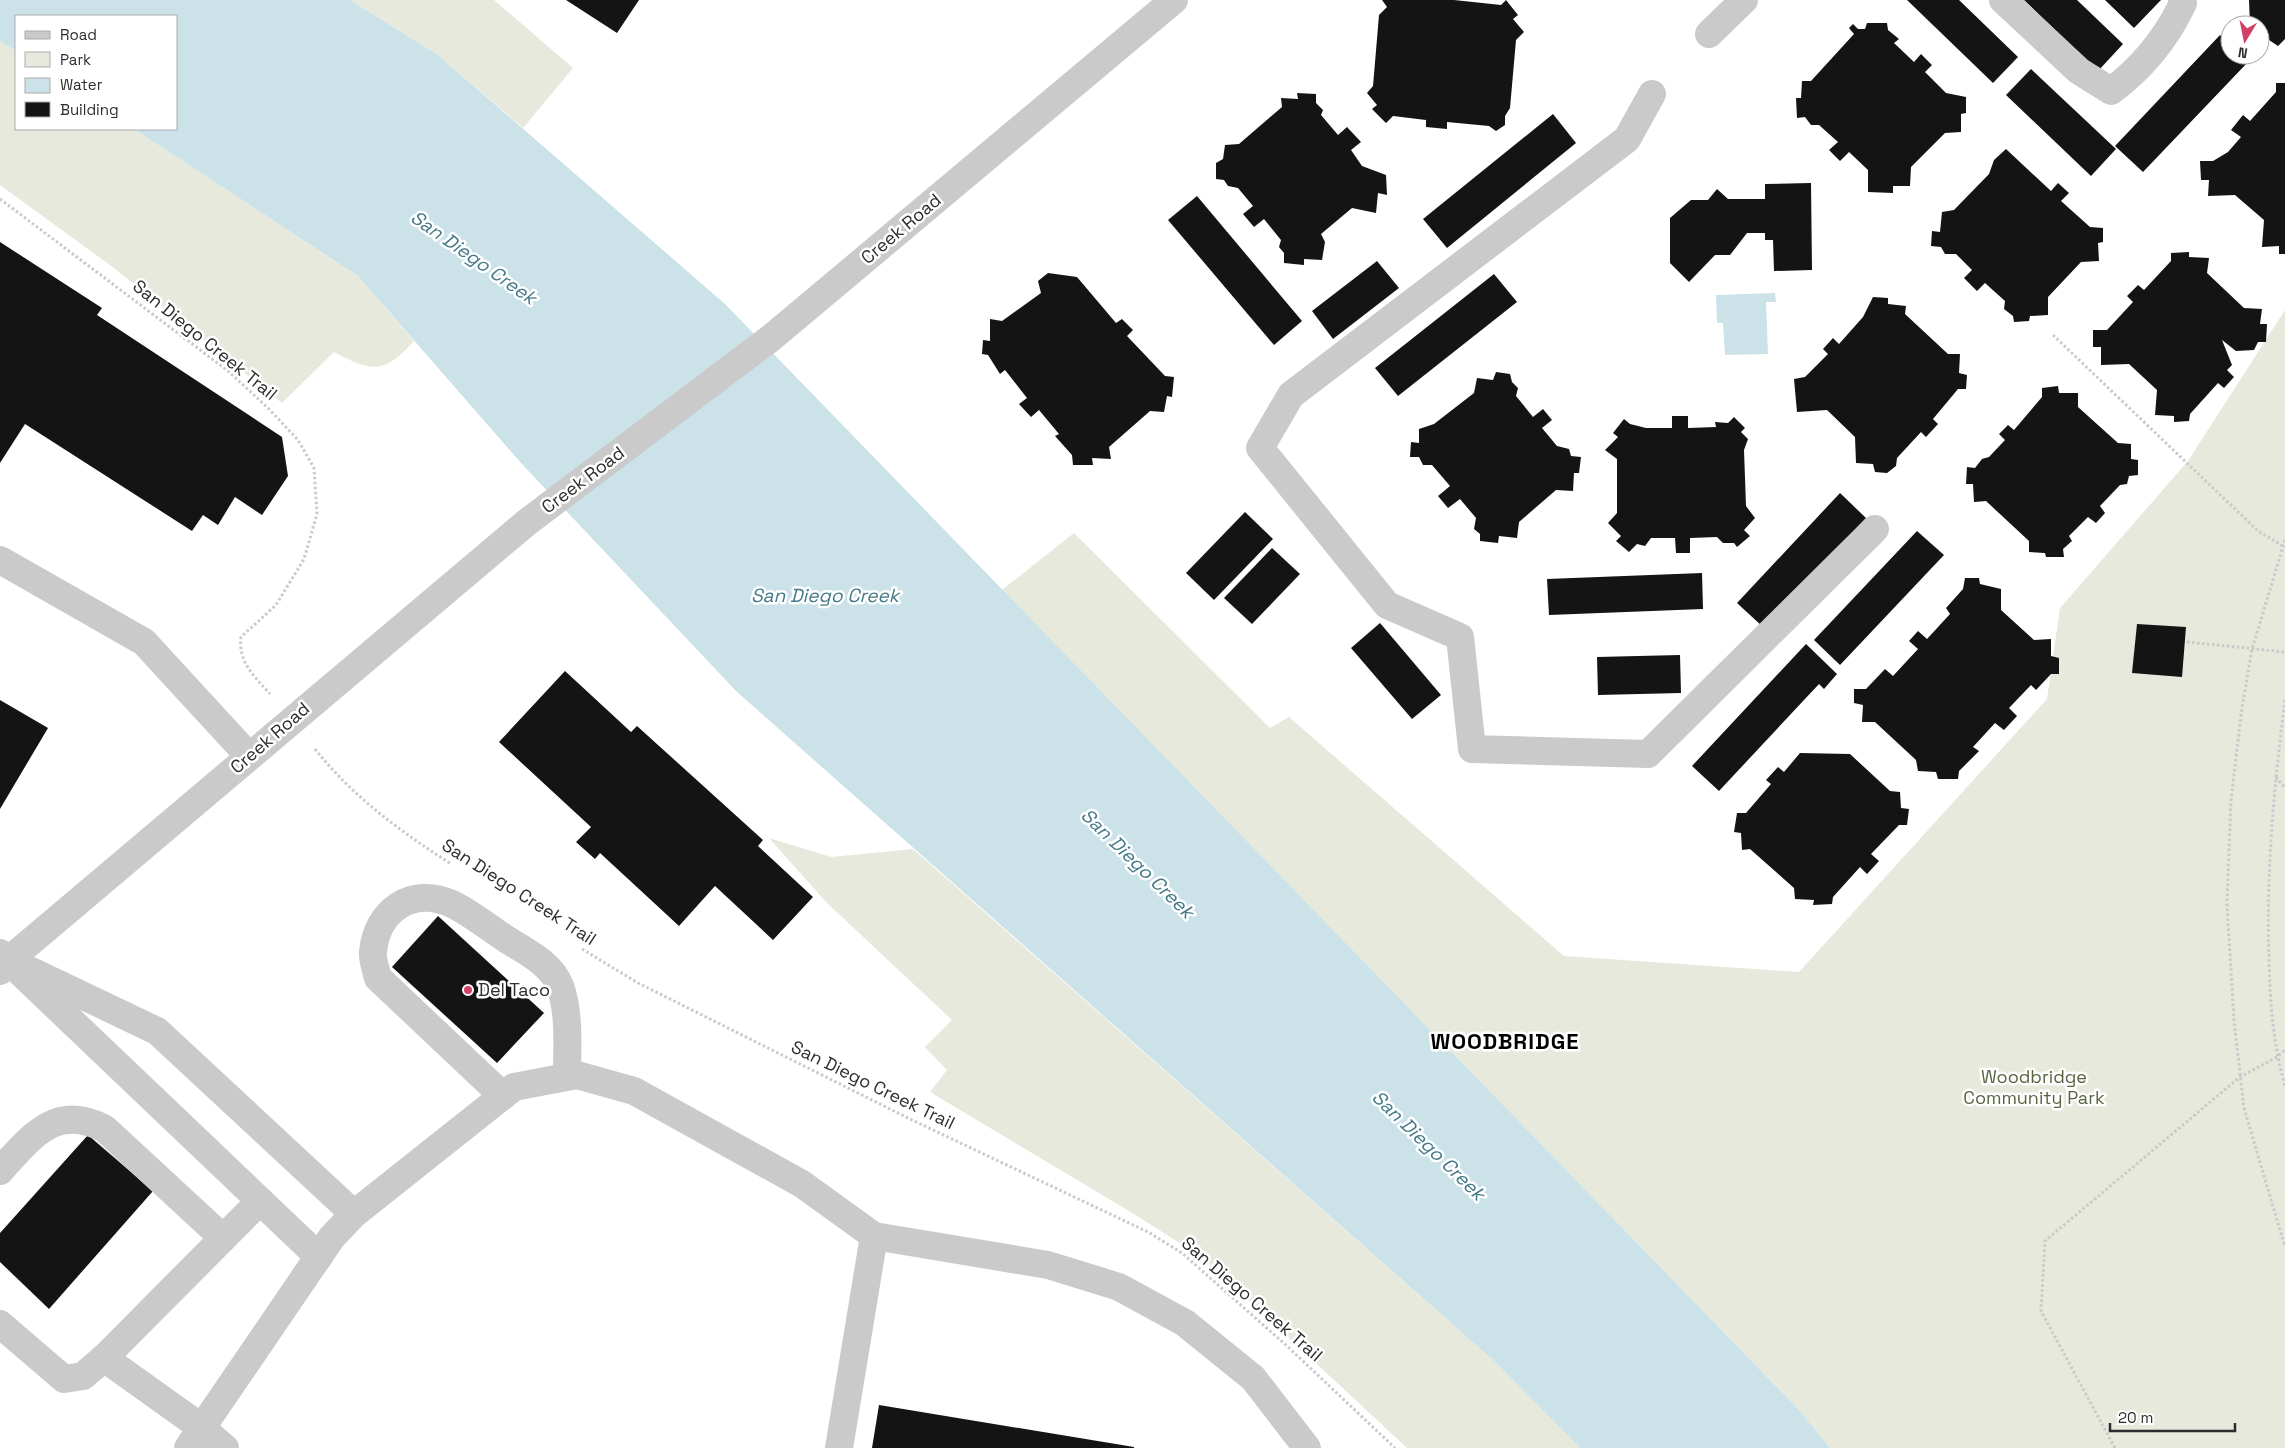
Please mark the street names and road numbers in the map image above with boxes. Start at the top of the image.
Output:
street label: Creek Road [856,188,946,269]
street label: San Diego Creek Trail [128,274,282,405]
street label: Creek Road [537,441,629,518]
street label: Creek Road [225,697,314,778]
street label: San Diego Creek Trail [438,833,601,950]
street label: San Diego Creek Trail [788,1035,959,1134]
street label: San Diego Creek Trail [1177,1231,1328,1366]

